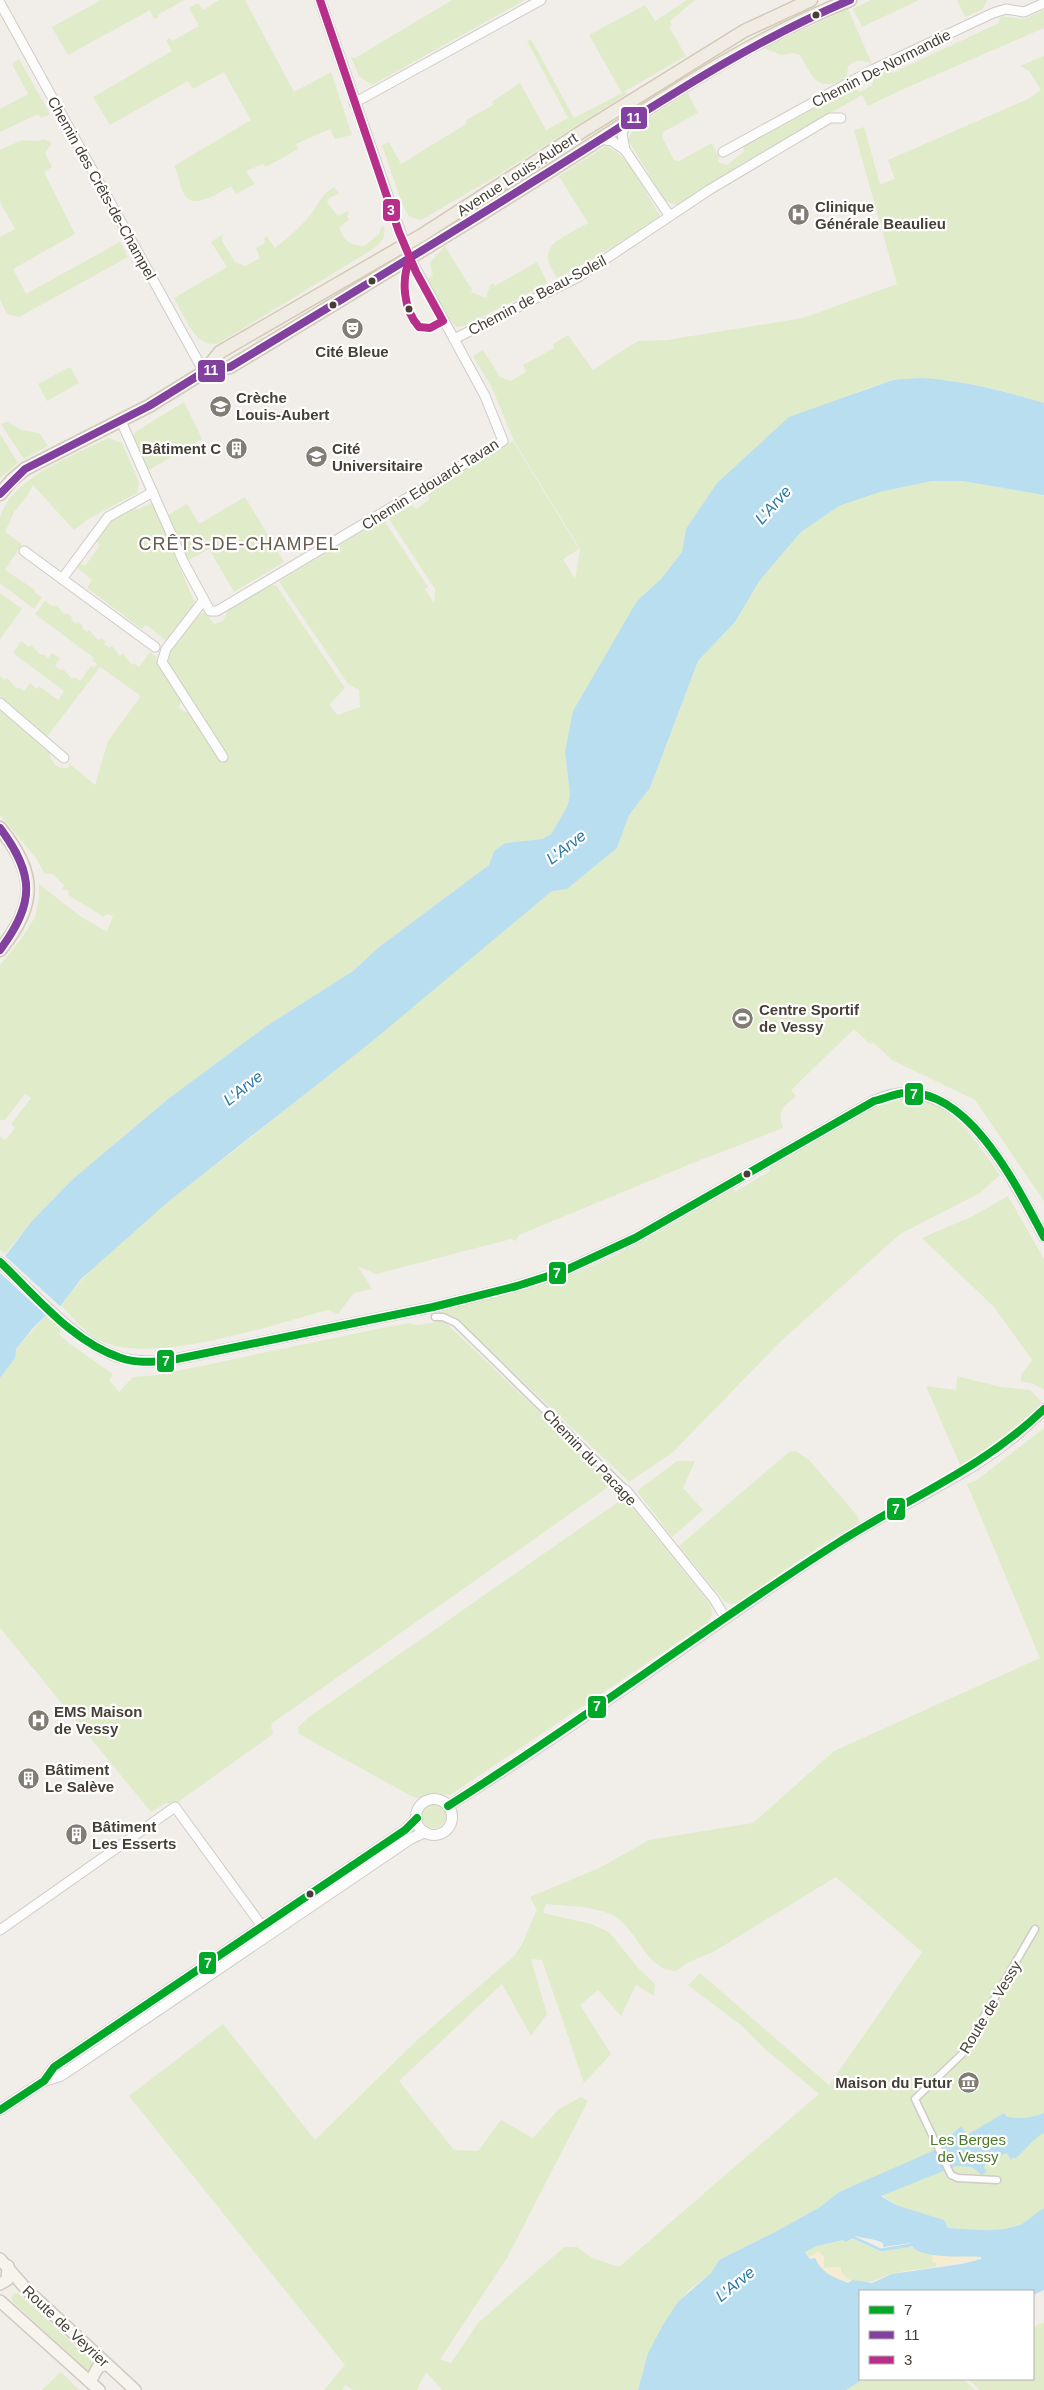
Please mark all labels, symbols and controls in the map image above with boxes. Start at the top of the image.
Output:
unlabelled marker [811,10,821,20]
street label: Chemin De-Normandie [809,26,953,110]
street label: Chemin des Crêts-de-Champel [44,93,160,283]
line badge: 11 [620,106,648,130]
text: 11 [627,110,642,126]
street label: Avenue Louis-Aubert [454,128,581,219]
line badge: 3 [382,198,401,222]
place label: Clinique Générale Beaulieu [815,198,946,232]
text: 3 [387,202,395,218]
hospital icon: Clinique Générale Beaulieu [787,203,811,227]
street label: Chemin de Beau-Soleil [465,251,609,339]
unlabelled marker [367,276,377,286]
unlabelled marker [328,300,338,310]
unlabelled marker [404,304,414,314]
theatre icon: Cité Bleue [340,316,364,340]
place label: Cité Bleue [315,343,389,360]
line badge: 11 [197,359,226,383]
text: 11 [204,362,219,378]
place label: Crèche Louis-Aubert [236,389,329,423]
school or university icon: Crèche Louis-Aubert [208,394,232,418]
street label: Chemin Edouard-Tavan [359,435,501,533]
building icon: Bâtiment C [225,436,249,460]
place label: Bâtiment C [142,440,221,457]
place label: Cité Universitaire [332,440,423,474]
school or university icon: Cité Universitaire [304,445,328,469]
water label: L'Arve [752,483,794,527]
district label: CRÊTS-DE-CHAMPEL [138,534,340,554]
water label: L'Arve [543,827,589,867]
place label: Centre Sportif de Vessy [759,1001,860,1035]
sports icon: Centre Sportif de Vessy [731,1006,755,1030]
water label: L'Arve [220,1067,266,1109]
line badge: 7 [904,1082,924,1106]
text: 7 [910,1086,918,1102]
unlabelled marker [742,1169,752,1179]
line badge: 7 [548,1261,567,1285]
text: 7 [553,1265,561,1281]
line badge: 7 [156,1349,175,1373]
text: 7 [162,1353,170,1369]
street label: Chemin du Pacage [540,1405,640,1509]
line badge: 7 [886,1497,906,1521]
text: 7 [892,1501,900,1517]
line badge: 7 [587,1695,607,1719]
text: 7 [593,1698,601,1714]
place label: EMS Maison de Vessy [54,1703,142,1737]
hospital icon: EMS Maison de Vessy [26,1708,50,1732]
place label: Bâtiment Le Salève [45,1761,114,1795]
building icon: Bâtiment Le Salève [17,1766,41,1790]
place label: Bâtiment Les Esserts [92,1818,176,1852]
building icon: Bâtiment Les Esserts [64,1823,88,1847]
unlabelled marker [305,1889,315,1899]
line badge: 7 [198,1951,217,1975]
text: 7 [204,1955,212,1971]
street label: Route de Vessy [956,1957,1025,2056]
museum icon: Maison du Futur [956,2070,980,2094]
place label: Maison du Futur [835,2074,952,2091]
park label: Les Berges de Vessy [930,2131,1006,2165]
water label: L'Arve [712,2263,758,2305]
street label: Route de Veyrier [19,2282,113,2370]
legend [859,2290,1034,2380]
text: 7 [904,2301,912,2318]
text: 11 [904,2326,920,2343]
text: 3 [904,2351,912,2368]

